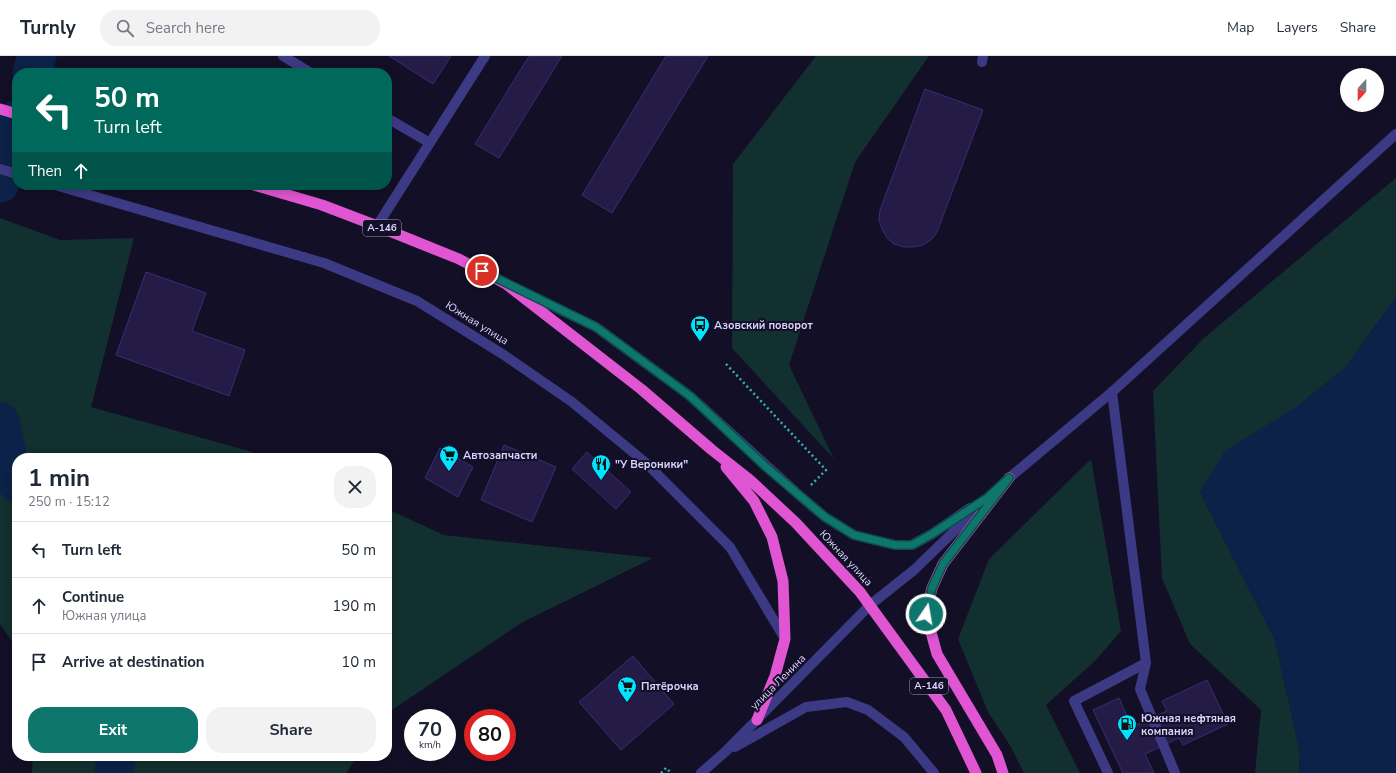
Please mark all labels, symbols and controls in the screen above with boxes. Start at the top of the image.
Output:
search box [100,10,380,46]
text: Turnly [20,15,76,41]
icon: search [114,17,136,39]
text: Search here [146,18,225,38]
text: Map [1227,18,1254,37]
text: Layers [1276,18,1318,37]
text: Share [1340,18,1376,37]
north arrow [1340,68,1384,112]
map controls [1340,68,1384,112]
text: 50 m [94,79,160,117]
icon: left [28,84,80,136]
text: Turn left [94,115,162,139]
icon: ahead [70,160,92,182]
text: Then [28,161,62,181]
road number: А-146 [363,220,401,236]
pin [465,254,499,288]
icon: arrive [471,260,493,282]
street label: Южная улица [443,298,511,348]
bus stop icon: Азовский поворот [689,314,711,342]
place label: Азовский поворот [714,318,814,333]
supermarket icon: Автозапчасти [438,444,460,472]
place label: Автозапчасти [463,448,537,463]
restaurant icon: "У Вероники" [590,453,612,481]
place label: "У Вероники" [615,457,688,472]
text: 1 min [28,462,90,494]
button: close [334,466,376,508]
text: 250 m · 15:12 [28,493,110,511]
street label: Южная улица [816,527,876,589]
icon: left [28,539,50,561]
text: Turn left [62,540,121,560]
text: 50 m [341,540,376,560]
text: Continue [62,587,124,607]
position arrow [905,593,947,635]
icon: ahead [28,595,50,617]
text: 190 m [332,596,376,616]
text: Южная улица [62,607,147,625]
icon: arrive [28,651,50,673]
street label: улица Ленина [747,651,809,713]
text: Arrive at destination [62,652,205,672]
text: 10 m [341,652,376,672]
supermarket icon: Пятёрочка [616,675,638,703]
road number: А-146 [910,678,948,694]
place label: Пятёрочка [641,679,699,694]
button: Exit [28,707,198,753]
button: Share [206,707,376,753]
speed limit sign: 80 [464,709,516,761]
place label: Южная нефтяная компания [1141,711,1236,739]
fuel station icon: Южная нефтяная компания [1116,713,1138,741]
text: 70 [418,716,442,743]
text: km/h [419,738,441,752]

